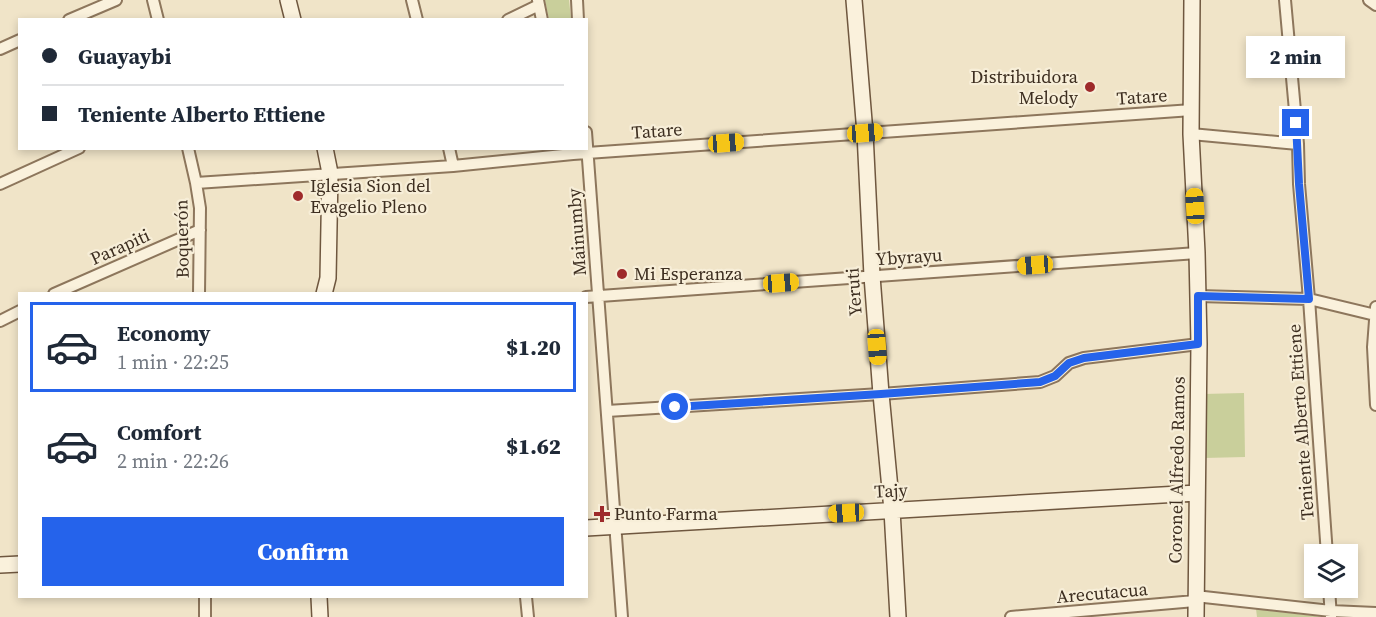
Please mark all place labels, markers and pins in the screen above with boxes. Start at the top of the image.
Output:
place label: Distribuidora Melody [970,64,1079,110]
marker: Distribuidora Melody [1083,80,1097,94]
place label: Iglesia Sion del Evagelio Pleno [310,173,431,219]
marker: Iglesia Sion del Evagelio Pleno [291,189,305,203]
place label: Mi Esperanza [634,261,744,286]
marker: Mi Esperanza [615,267,629,281]
place label: Punto Farma [614,501,718,526]
marker: Punto Farma [595,507,609,521]

